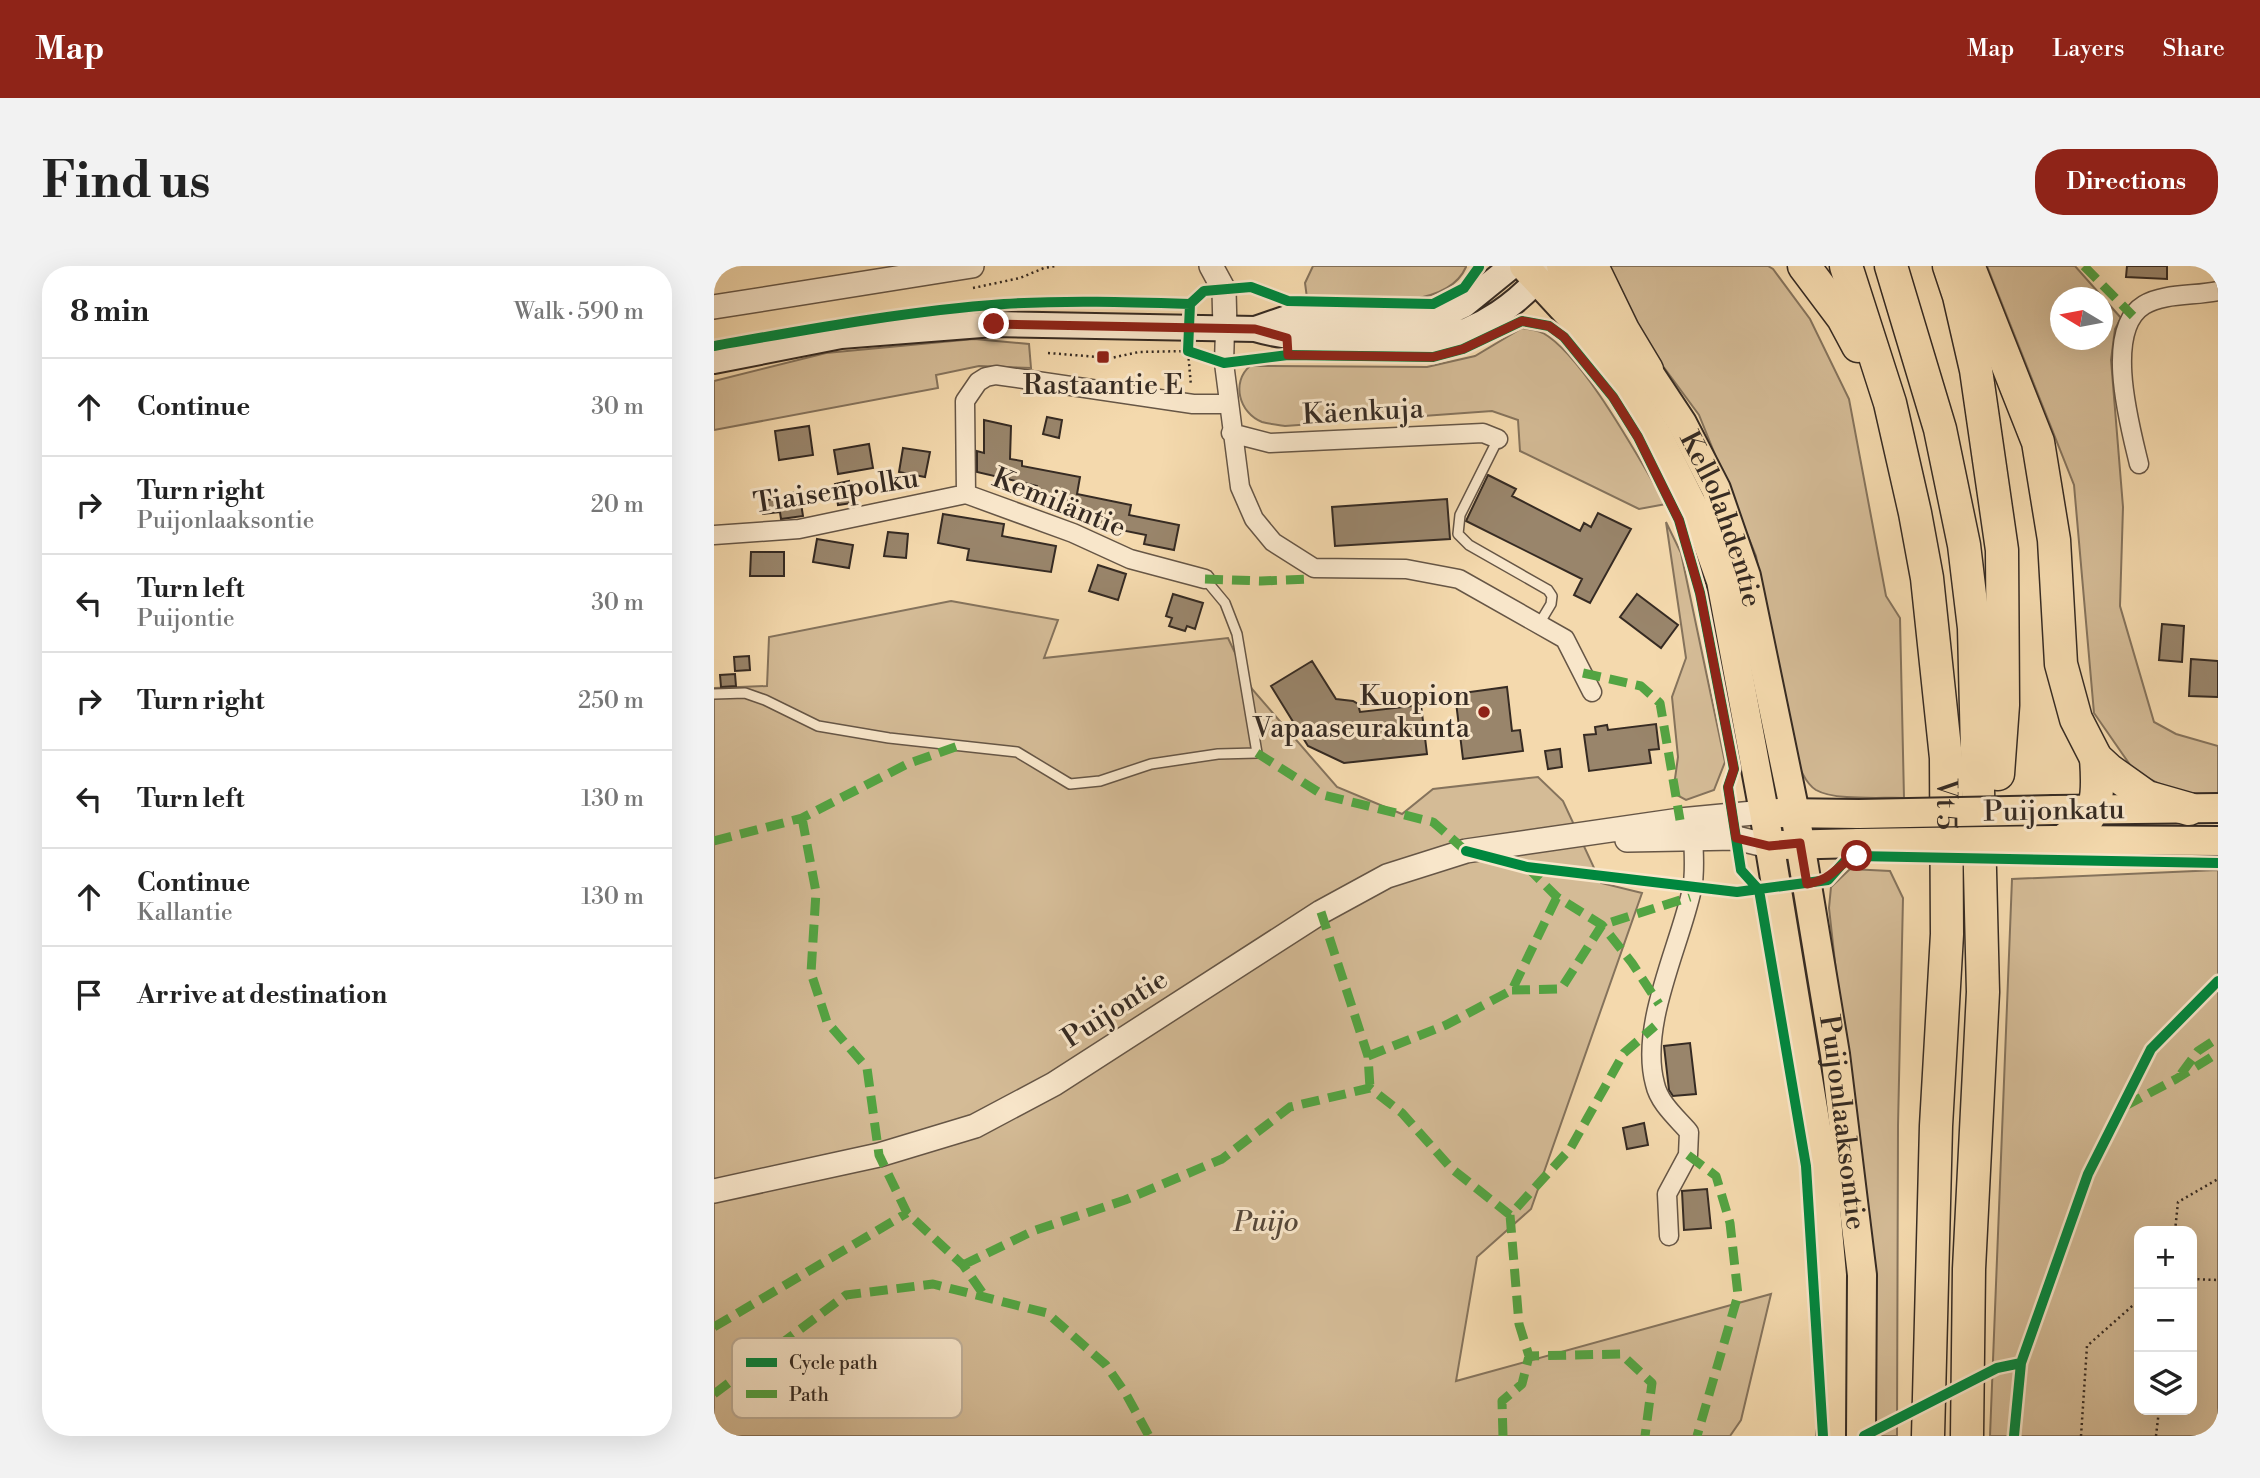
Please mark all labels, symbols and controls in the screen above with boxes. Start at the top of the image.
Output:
text: Map [35,29,104,70]
text: Map [1967,34,2014,64]
text: Layers [2052,34,2124,64]
text: Share [2162,34,2225,64]
button: Directions [2035,149,2218,215]
text: Find us [42,152,211,213]
north arrow [2050,287,2113,350]
text: 8 min [70,293,149,331]
text: Walk · 590 m [514,298,644,326]
route end [978,308,1009,339]
marker: Rastaantie E [1095,349,1111,365]
place label: Rastaantie E [1023,368,1183,403]
icon: ahead [70,388,108,426]
text: Continue [137,391,250,423]
street label: Käenkuja [1301,391,1425,433]
text: 30 m [591,393,644,421]
street label: Kellolahdentie [1672,425,1769,610]
street label: Kemiläntie [987,460,1131,546]
street label: Tiaisenpolku [751,461,921,521]
text: Turn right [137,475,265,507]
icon: right [70,486,108,524]
text: 20 m [591,491,644,519]
text: Puijonlaaksontie [137,507,314,535]
text: Turn left [137,573,245,605]
icon: left [70,584,108,622]
text: 30 m [591,589,644,617]
text: Puijontie [137,605,235,633]
place label: Kuopion Vapaaseurakunta [1252,679,1471,746]
icon: right [70,682,108,720]
text: Turn right [137,685,265,717]
text: 250 m [578,687,644,715]
marker: Kuopion Vapaaseurakunta [1476,704,1492,720]
street label: Vt 5 [1929,778,1964,830]
icon: left [70,780,108,818]
text: Turn left [137,783,245,815]
text: 130 m [581,785,644,813]
street label: Puijonkatu [1983,792,2125,830]
route start [1841,840,1872,871]
text: Continue [137,867,250,899]
icon: ahead [70,878,108,916]
text: 130 m [581,883,644,911]
text: Kallantie [137,899,233,927]
street label: Puijontie [1056,962,1174,1056]
icon: arrive [70,976,108,1014]
text: Arrive at destination [137,979,387,1011]
street label: Puijonlaaksontie [1811,1013,1874,1232]
park label: Puijo [1233,1205,1299,1240]
map controls [2134,1226,2197,1415]
button: + [2134,1226,2197,1289]
button: − [2134,1289,2197,1352]
legend [732,1338,962,1418]
text: Cycle path [789,1351,878,1375]
button: layers [2134,1352,2197,1415]
text: Path [789,1383,829,1407]

